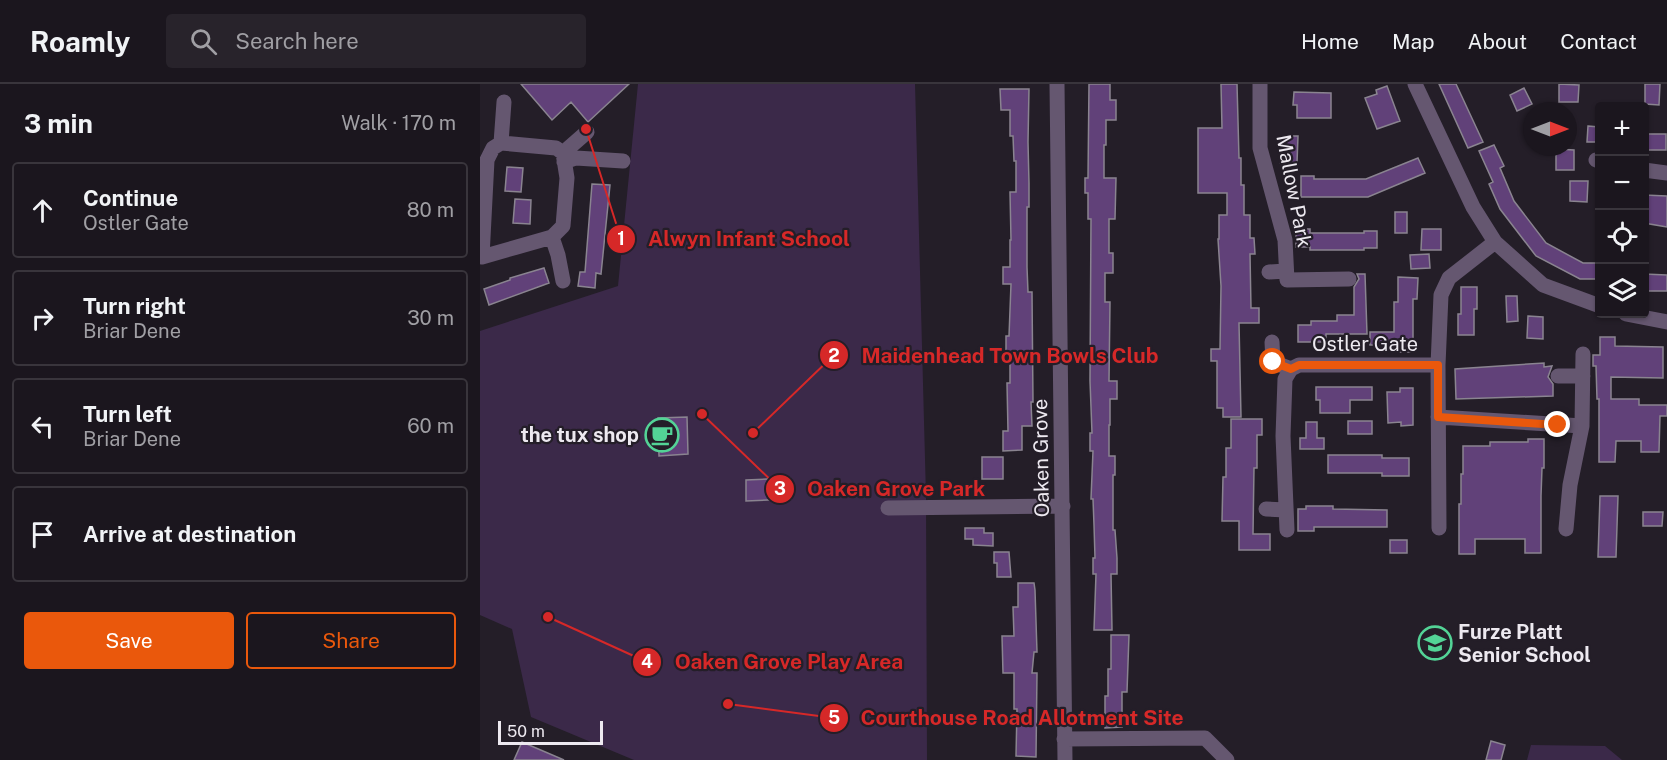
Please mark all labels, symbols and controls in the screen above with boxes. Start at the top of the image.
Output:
search box [166,14,586,68]
text: Roamly [30,25,130,58]
icon: search [187,25,220,58]
text: Search here [235,28,359,54]
text: Home [1301,29,1359,54]
text: Map [1392,29,1435,54]
text: About [1468,29,1527,54]
text: Contact [1560,29,1637,54]
north arrow [1523,102,1577,156]
map controls [1595,102,1649,318]
button: + [1595,102,1649,156]
text: 3 min [24,108,93,139]
text: Walk · 170 m [341,111,456,135]
street label: Mallow Park [1271,133,1317,249]
button: − [1595,156,1649,210]
text: Continue [83,185,178,211]
icon: ahead [26,194,59,227]
text: 80 m [407,198,454,222]
button: locate [1595,210,1649,264]
text: Ostler Gate [83,211,189,235]
callout: Alwyn Infant School [606,220,861,259]
text: Alwyn Infant School [648,226,850,251]
text: 1 [617,228,625,249]
button: layers [1595,264,1649,318]
text: Turn right [83,293,186,319]
icon: right [26,302,59,335]
text: 30 m [407,306,454,330]
text: Briar Dene [83,319,181,343]
street label: Ostler Gate [1312,332,1418,356]
callout: Maidenhead Town Bowls Club [819,336,1170,375]
text: Maidenhead Town Bowls Club [861,343,1159,368]
text: 2 [828,345,840,366]
route start [1259,348,1285,374]
street label: Oaken Grove [1028,398,1054,518]
text: Turn left [83,401,172,427]
icon: left [26,410,59,443]
route end [1544,411,1570,437]
text: 60 m [407,414,454,438]
cafe icon: the tux shop [644,417,680,453]
place label: the tux shop [520,423,639,447]
text: Briar Dene [83,427,181,451]
callout: Oaken Grove Park [765,469,997,508]
text: Oaken Grove Park [807,476,985,501]
text: 3 [774,478,786,499]
icon: arrive [26,518,59,551]
text: Arrive at destination [83,521,296,547]
button: Save [24,612,234,669]
button: Share [246,612,456,669]
place label: Furze Platt Senior School [1458,620,1591,667]
school or university icon: Furze Platt Senior School [1417,625,1453,661]
callout: Oaken Grove Play Area [632,642,915,681]
text: Oaken Grove Play Area [675,649,903,674]
text: 4 [641,651,653,672]
callout: Courthouse Road Allotment Site [819,698,1196,737]
text: Courthouse Road Allotment Site [860,705,1184,730]
text: 5 [828,707,840,728]
scale bar [498,718,603,746]
text: 50 m [507,722,545,741]

